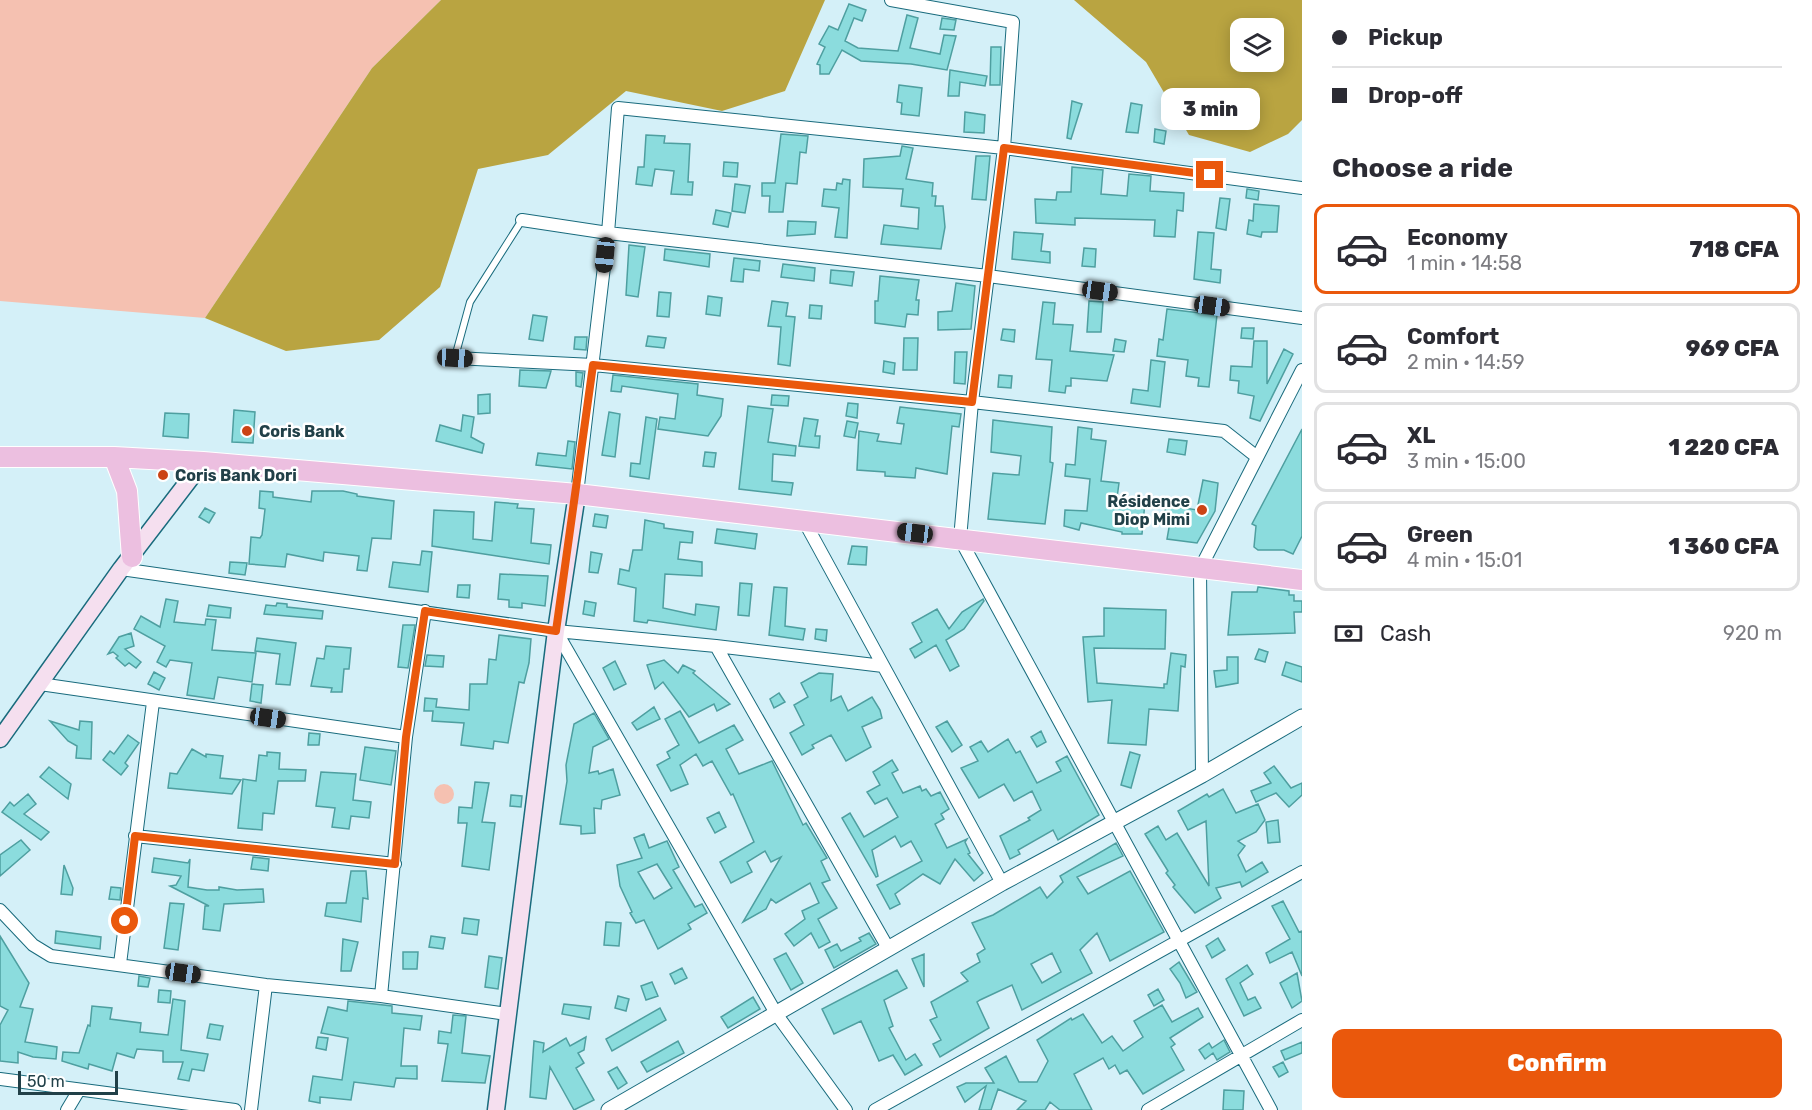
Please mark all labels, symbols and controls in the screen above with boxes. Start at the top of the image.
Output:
map controls [1230,18,1284,72]
button: layers [1230,18,1284,72]
text: Pickup [1368,24,1443,51]
text: Drop-off [1368,82,1463,109]
callout: 3 min [1160,88,1260,130]
text: 3 min [1183,97,1238,121]
text: Choose a ride [1332,152,1513,184]
route end [1196,161,1223,188]
icon: car [1335,222,1389,276]
text: Economy [1407,224,1508,251]
car [594,236,616,274]
text: 718 CFA [1690,236,1779,263]
text: 1 min · 14:58 [1407,251,1522,275]
car [1081,280,1119,302]
car [1193,295,1231,317]
icon: car [1335,321,1389,375]
text: Comfort [1407,323,1499,350]
text: 969 CFA [1686,335,1779,362]
car [437,348,473,368]
text: 2 min · 14:59 [1407,350,1525,374]
icon: car [1335,420,1389,474]
place label: Coris Bank [259,422,345,441]
text: XL [1407,422,1435,449]
marker: Coris Bank [240,424,254,438]
text: 1 220 CFA [1668,434,1779,461]
text: 3 min · 15:00 [1407,449,1526,473]
place label: Coris Bank Dori [175,466,297,485]
marker: Coris Bank Dori [156,468,170,482]
place label: Résidence Diop Mimi [1107,492,1190,529]
marker: Résidence Diop Mimi [1195,503,1209,517]
icon: car [1335,519,1389,573]
text: Green [1407,521,1473,548]
car [896,522,934,544]
text: 1 360 CFA [1668,533,1779,560]
text: 4 min · 15:01 [1407,548,1522,572]
icon: cash [1332,617,1365,650]
text: Cash [1380,620,1431,647]
text: 920 m [1723,621,1782,645]
car [249,707,287,729]
route start [111,907,138,934]
car [164,962,202,984]
button: Confirm [1332,1029,1782,1098]
scale bar [18,1068,118,1096]
text: 50 m [27,1072,65,1091]

